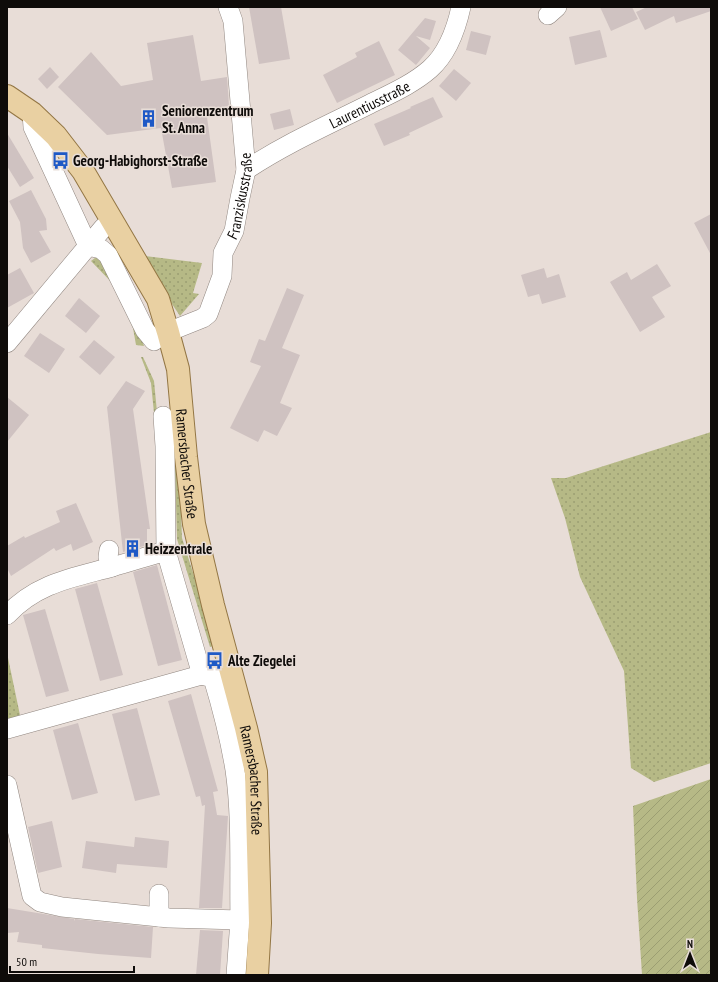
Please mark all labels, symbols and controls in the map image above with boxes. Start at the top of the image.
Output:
street label: Laurentiusstraße [326,76,413,132]
place label: Seniorenzentrum St. Anna [162,101,254,137]
building icon: Seniorenzentrum St. Anna [139,109,159,129]
bus stop icon: Georg-Habighorst-Straße [50,150,70,170]
place label: Georg-Habighorst-Straße [73,151,208,170]
street label: Franziskusstraße [222,152,256,242]
street label: Ramersbacher Straße [172,408,203,520]
building icon: Heizzentrale [122,538,142,558]
place label: Heizzentrale [145,539,212,558]
bus stop icon: Alte Ziegelei [205,650,225,670]
place label: Alte Ziegelei [227,651,296,670]
street label: Ramersbacher Straße [236,723,267,835]
north arrow [670,934,710,974]
text: N [687,937,693,951]
scale bar [10,948,134,974]
text: 50 m [16,954,37,969]

